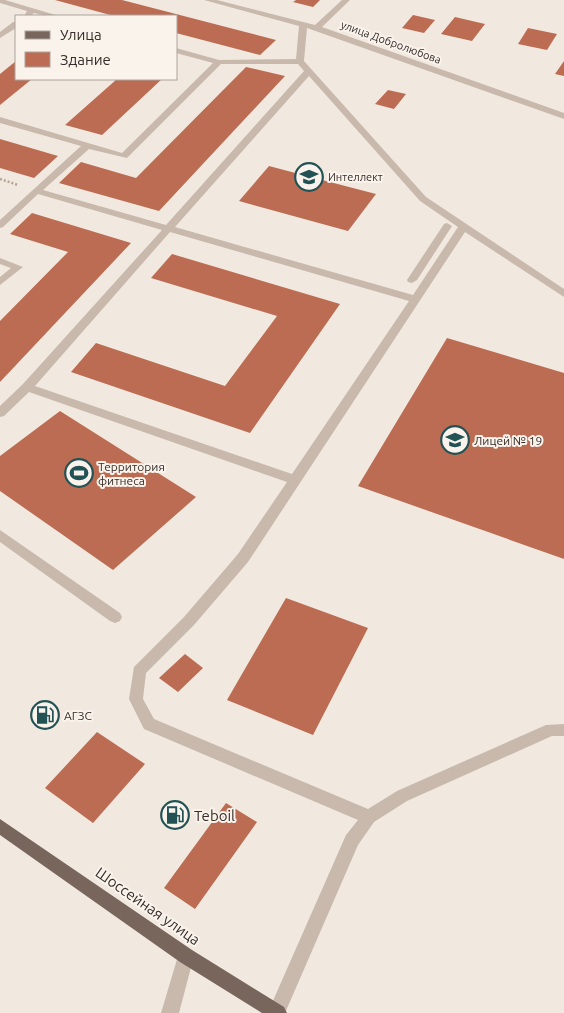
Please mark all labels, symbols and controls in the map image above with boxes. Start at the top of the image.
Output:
legend [15,15,178,80]
street label: улица Добролюбова [339,18,443,66]
text: Улица [60,26,102,43]
text: Здание [60,51,111,68]
school or university icon: Интеллект [294,162,324,192]
place label: Интеллект [328,171,383,183]
school or university icon: Лицей № 19 [440,425,470,455]
place label: Лицей № 19 [474,434,542,447]
sports icon: Территория фитнеса [64,458,94,488]
place label: Территория фитнеса [98,460,165,487]
fuel station icon: АГЗС [30,700,60,730]
place label: АГЗС [64,709,92,722]
fuel station icon: Teboil [160,800,190,830]
place label: Teboil [194,807,235,824]
street label: Шоссейная улица [93,864,203,948]

